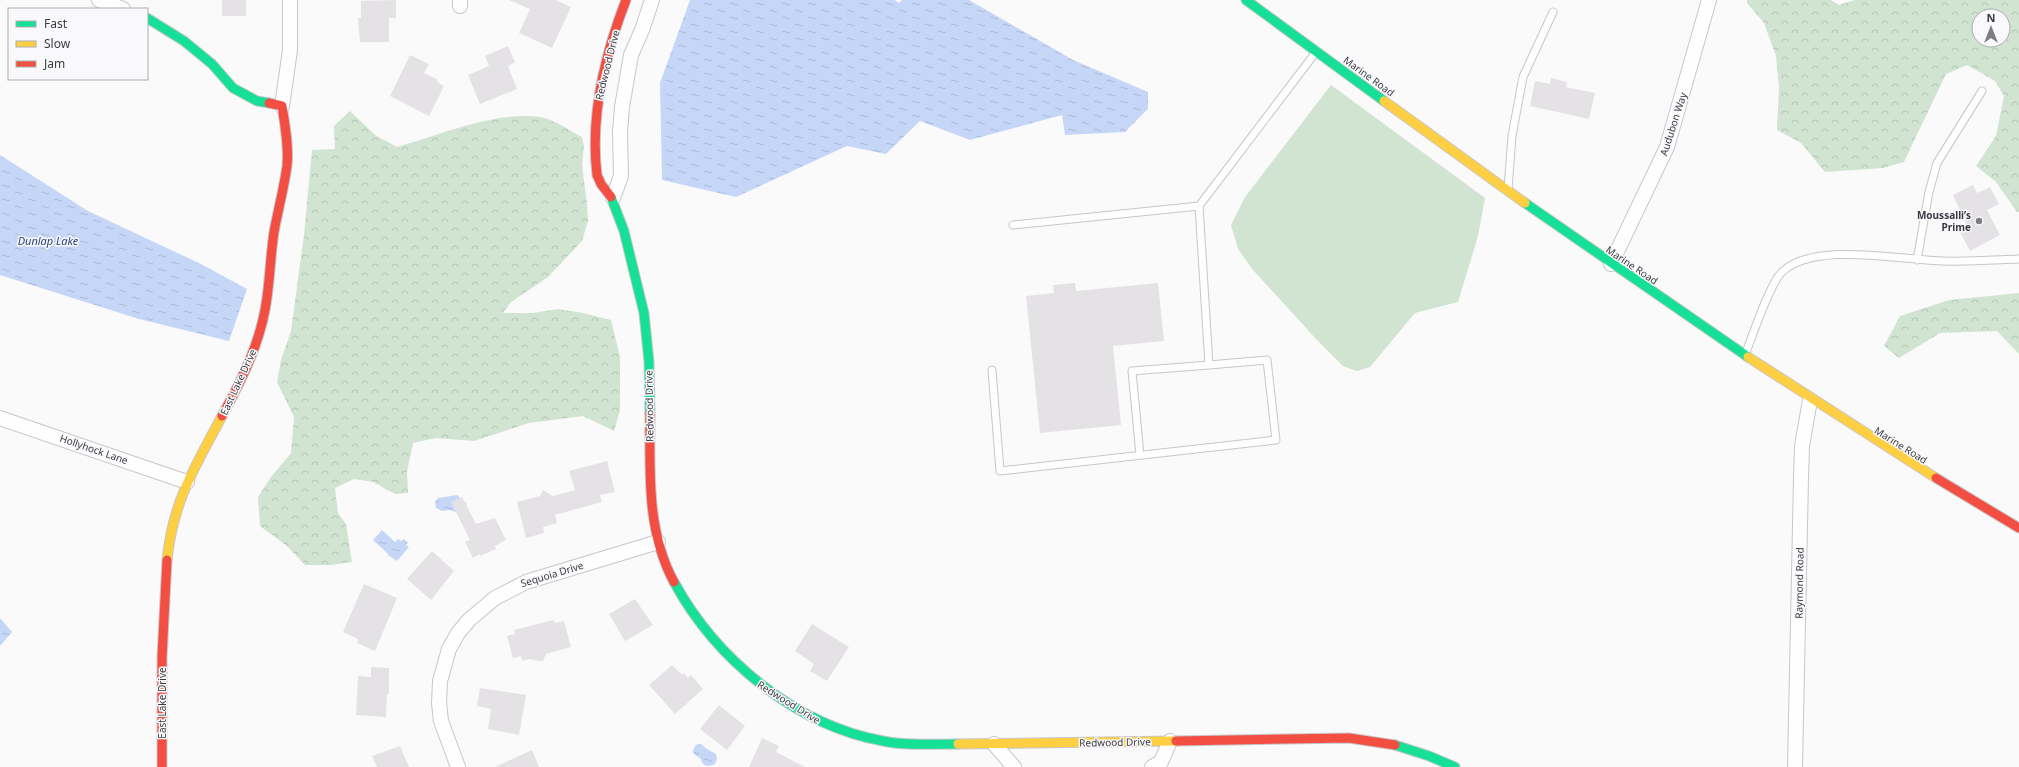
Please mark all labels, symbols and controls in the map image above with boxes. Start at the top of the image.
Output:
legend [8,8,148,80]
north arrow [1971,8,2011,48]
text: N [1987,10,1995,25]
text: Fast [44,15,68,32]
street label: Redwood Drive [592,28,623,101]
text: Slow [44,35,71,52]
street label: Marine Road [1341,53,1397,99]
text: Jam [43,55,65,72]
street label: Audubon Way [1656,90,1690,157]
place label: Moussalli’s Prime [1917,208,1971,234]
marker: Moussalli’s Prime [1974,216,1984,226]
water label: Dunlap Lake [18,233,79,248]
street label: Marine Road [1603,242,1661,288]
street label: East Lake Drive [217,346,260,417]
street label: Redwood Drive [641,370,657,442]
street label: Marine Road [1872,423,1930,467]
street label: Hollyhock Lane [58,431,130,467]
street label: Raymond Road [1791,547,1807,619]
street label: Sequoia Drive [519,558,585,590]
street label: East Lake Drive [155,667,169,739]
street label: Redwood Drive [755,677,823,727]
street label: Redwood Drive [1079,734,1151,750]

